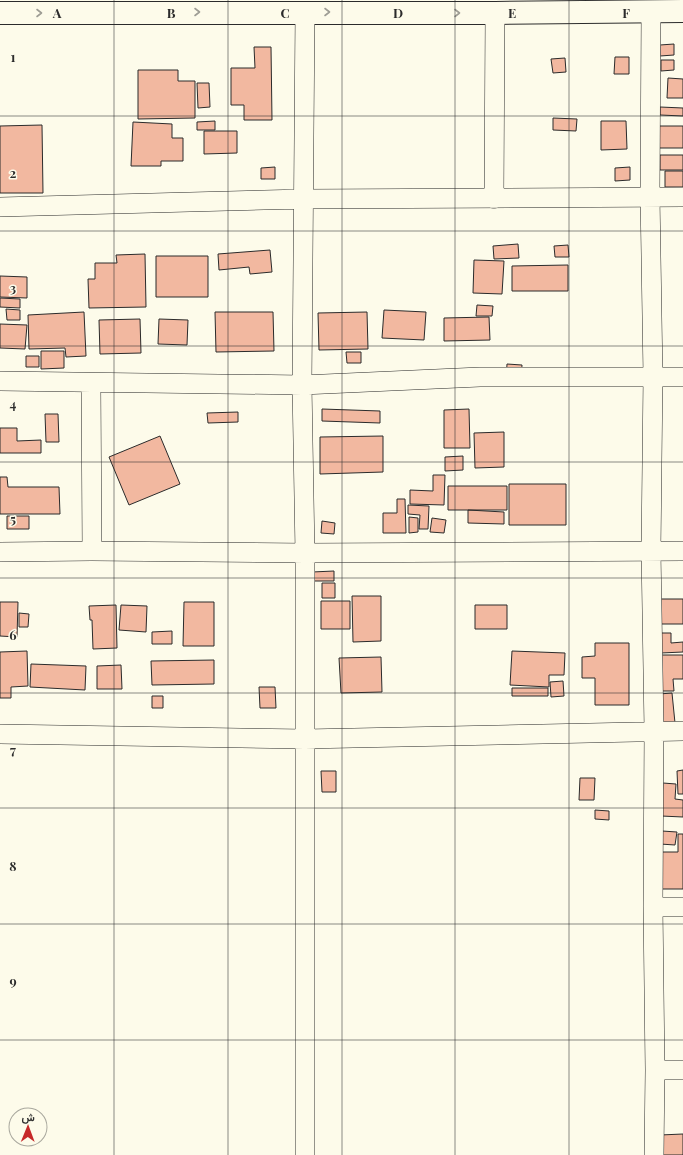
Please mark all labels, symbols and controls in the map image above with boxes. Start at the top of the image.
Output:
text: A [52,4,62,21]
text: B [167,4,176,21]
text: C [280,4,290,21]
text: D [393,4,403,21]
text: E [508,4,516,21]
text: F [622,4,630,21]
one-way arrow [194,8,200,16]
one-way arrow [324,8,330,16]
one-way arrow [36,9,42,17]
one-way arrow [454,9,460,17]
text: 1 [11,48,16,65]
text: 2 [10,164,17,181]
text: 3 [10,279,16,296]
text: 4 [10,395,17,412]
text: 5 [10,510,16,527]
text: 6 [9,626,17,643]
text: 7 [10,741,16,758]
text: 8 [9,857,17,874]
text: 9 [9,972,17,989]
north arrow [8,1107,48,1147]
text: ش [21,1109,35,1124]

